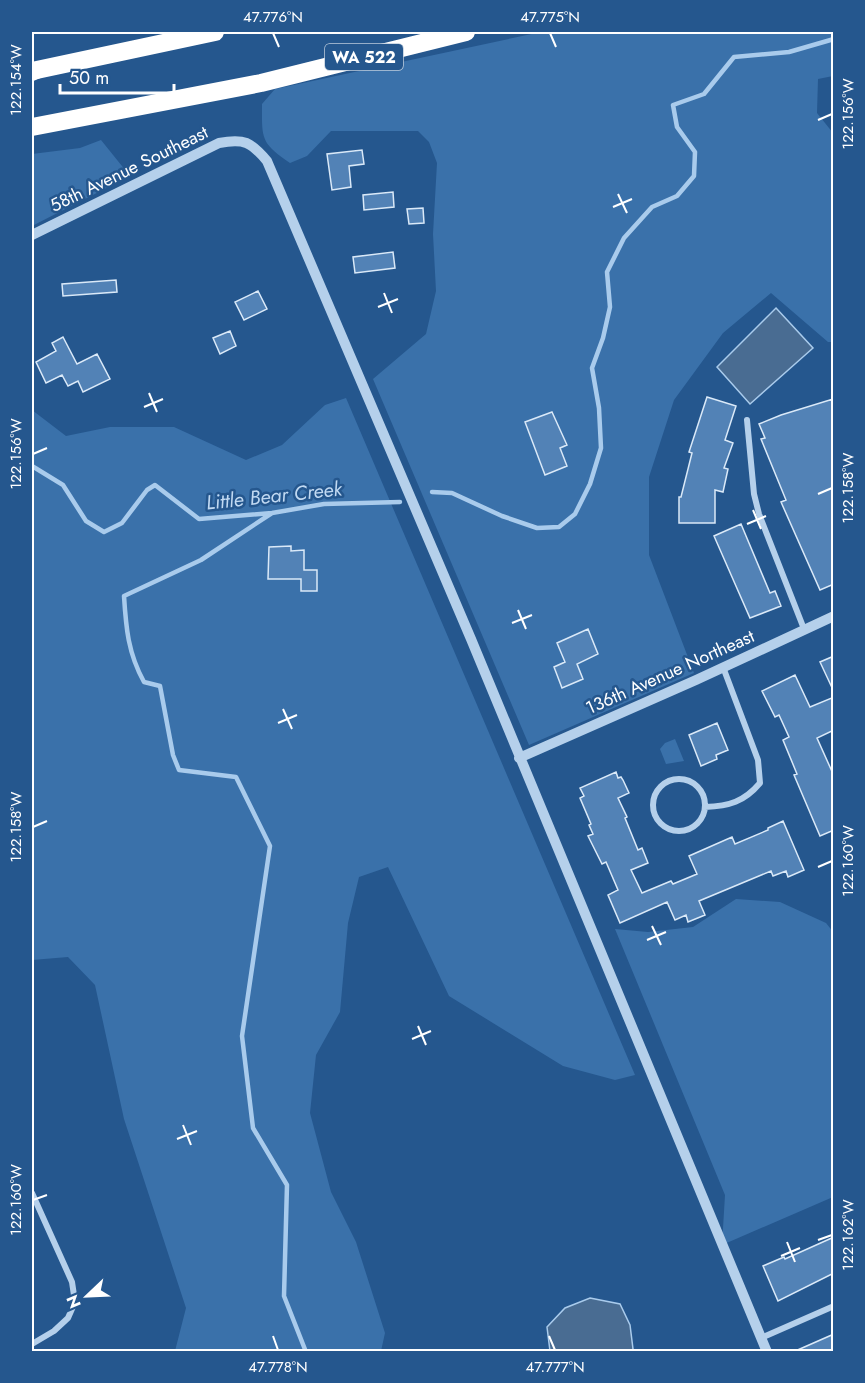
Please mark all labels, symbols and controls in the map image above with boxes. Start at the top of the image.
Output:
text: 47.776°N [243,6,303,28]
text: 47.775°N [520,6,580,28]
text: 122.154°W [5,44,27,116]
road number: WA 522 [325,44,403,70]
scale bar [60,57,174,95]
text: 50 m [69,65,109,91]
text: 122.156°W [837,78,859,150]
street label: 58th Avenue Southeast [46,119,213,219]
text: 122.156°W [5,418,27,490]
text: 122.158°W [837,452,859,523]
water label: Little Bear Creek [205,474,345,518]
street label: 136th Avenue Northeast [582,623,759,721]
text: 122.158°W [5,791,27,862]
text: 122.160°W [837,825,859,897]
text: 122.160°W [5,1164,27,1236]
text: 122.162°W [837,1199,859,1271]
north arrow [57,1266,117,1326]
text: N [61,1291,87,1312]
text: 47.778°N [248,1356,308,1378]
text: 47.777°N [525,1356,585,1378]

